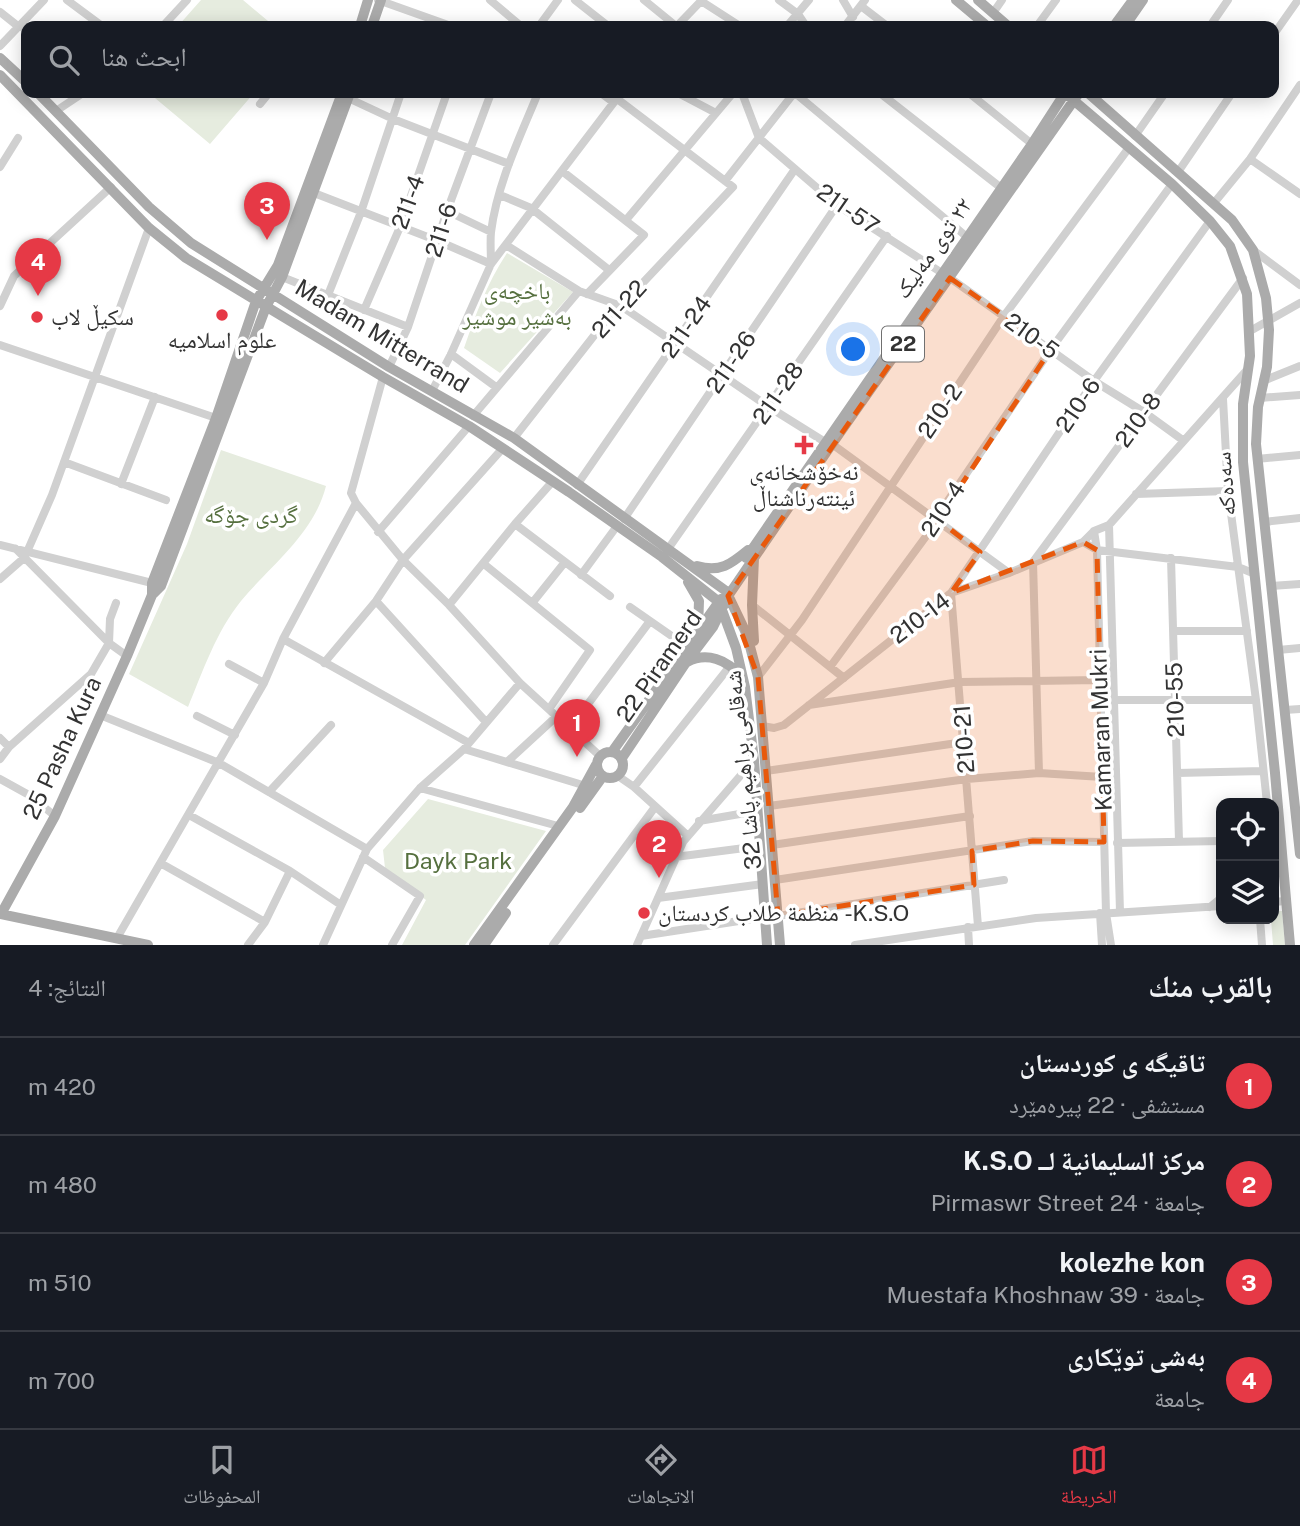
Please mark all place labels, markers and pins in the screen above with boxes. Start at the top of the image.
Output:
pin: 3 [244,182,290,240]
pin: 4 [15,238,61,296]
place label: سكیڵ لاب [51,303,134,331]
marker: علوم اسلاميه [214,307,230,323]
marker: سكیڵ لاب [29,309,45,325]
place label: علوم اسلاميه [168,326,277,356]
marker: نەخۆشخانەی ئینتەرناشناڵ [794,435,814,455]
place label: نەخۆشخانەی ئینتەرناشناڵ [749,458,859,512]
pin: 1 [554,699,600,757]
pin: 2 [636,820,682,878]
place label: منظمة طلاب كردستان - K.S.O [658,899,910,927]
marker: منظمة طلاب كردستان - K.S.O [636,905,652,921]

